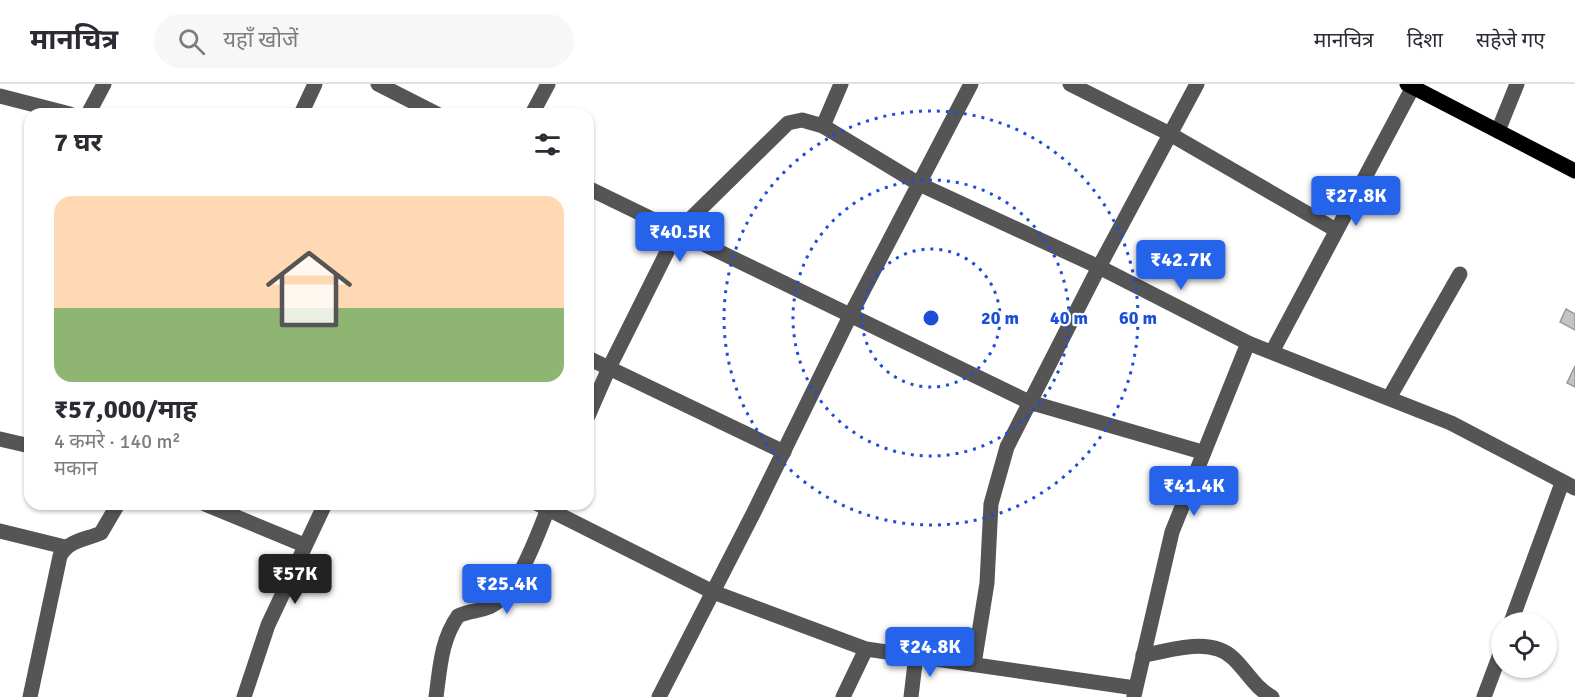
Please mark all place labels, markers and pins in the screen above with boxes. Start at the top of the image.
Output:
pin: ₹27.8K [1307,176,1405,227]
pin: ₹40.5K [631,212,729,263]
pin: ₹42.7K [1132,240,1230,291]
centre of rings [921,308,941,328]
pin: ₹41.4K [1145,466,1243,517]
pin: ₹57K [259,554,331,605]
pin: ₹25.4K [458,564,556,615]
pin: ₹24.8K [881,627,979,678]

